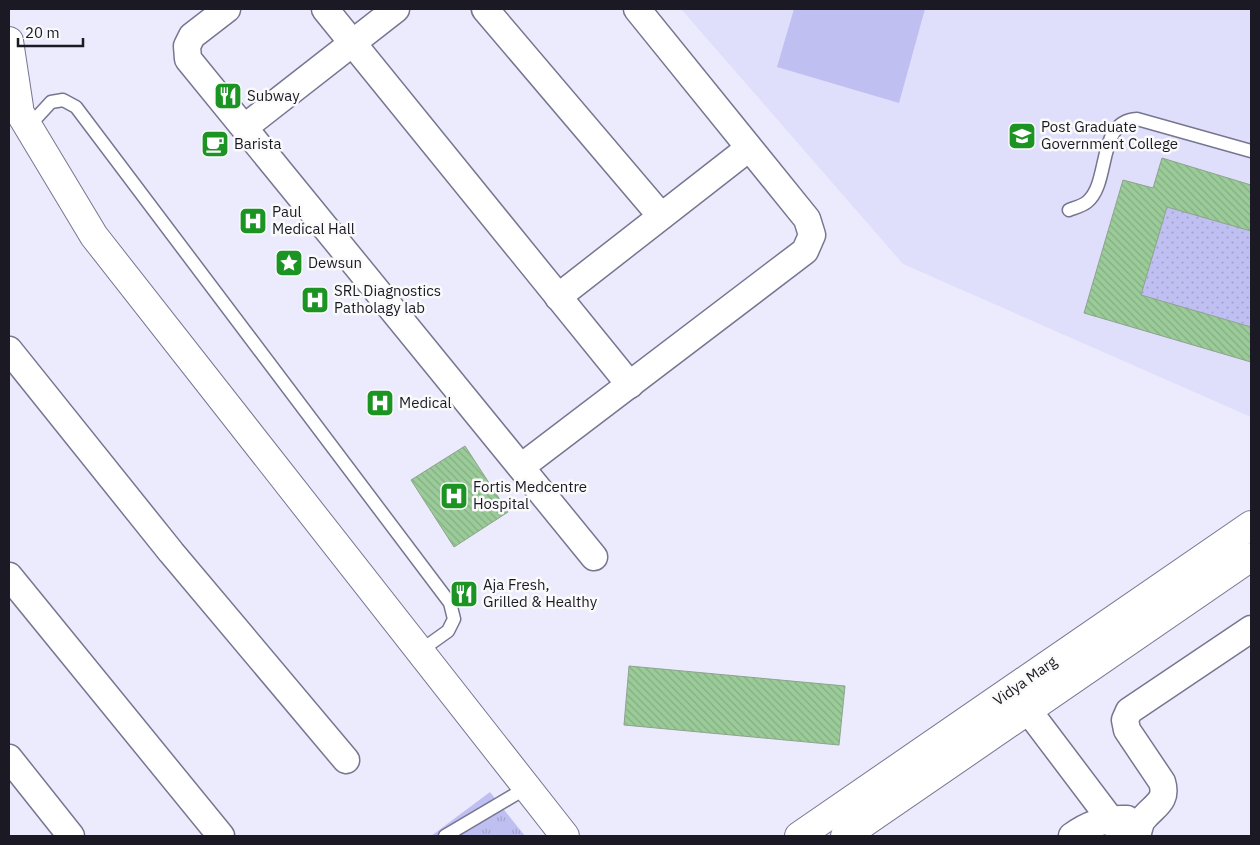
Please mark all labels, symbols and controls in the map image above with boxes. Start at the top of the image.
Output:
scale bar [18,15,82,47]
text: 20 m [25,23,60,42]
restaurant icon: Subway [213,81,243,111]
place label: Subway [247,86,300,105]
place label: Post Graduate Government College [1041,117,1178,153]
school or university icon: Post Graduate Government College [1007,121,1037,151]
cafe icon: Barista [200,129,230,159]
place label: Barista [234,134,282,153]
place label: Paul Medical Hall [272,202,355,238]
hospital icon: Paul Medical Hall [238,206,268,236]
place icon: Dewsun [274,248,304,278]
place label: Dewsun [308,253,362,272]
place label: SRL Diagnostics Patholagy lab [334,281,441,317]
hospital icon: SRL Diagnostics Patholagy lab [300,285,330,315]
hospital icon: Medical [365,388,395,418]
place label: Medical [399,393,452,412]
place label: Fortis Medcentre Hospital [473,477,587,513]
hospital icon: Fortis Medcentre Hospital [439,481,469,511]
place label: Aja Fresh, Grilled & Healthy [483,575,598,611]
restaurant icon: Aja Fresh, Grilled & Healthy [449,579,479,609]
street label: Vidya Marg [989,652,1060,710]

